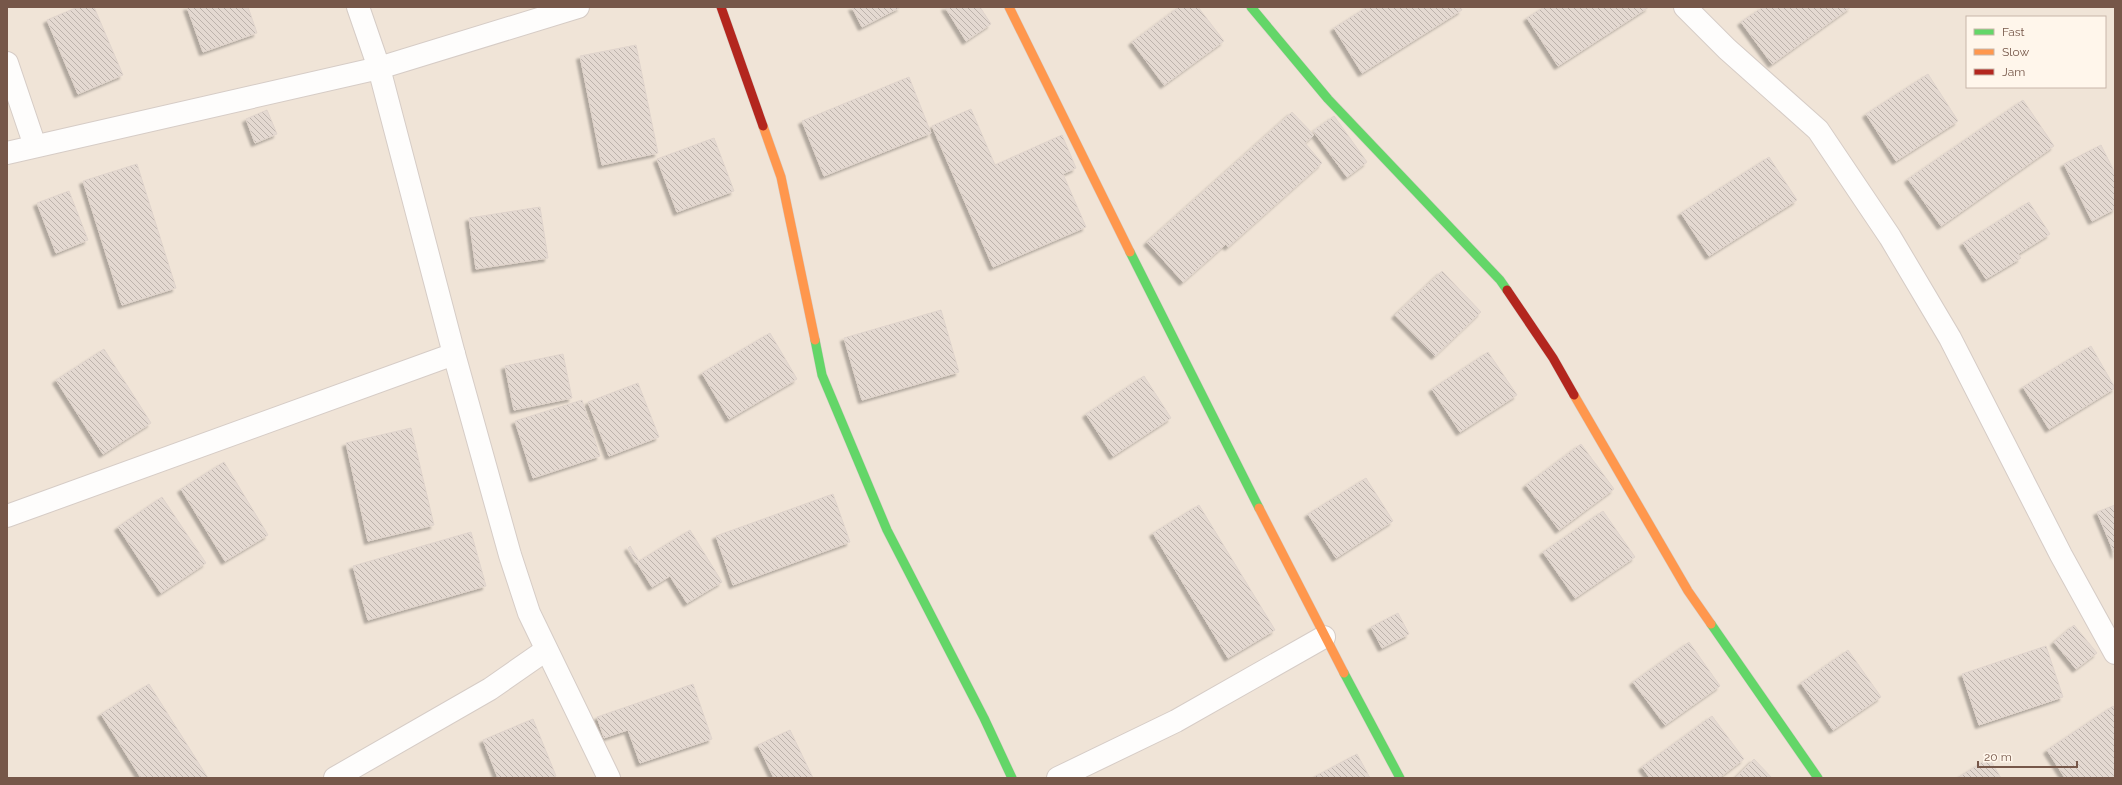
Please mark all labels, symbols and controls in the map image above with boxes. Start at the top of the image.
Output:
legend [1966,16,2106,88]
text: Fast [2002,25,2025,39]
text: Slow [2002,45,2029,59]
text: Jam [2002,65,2025,79]
scale bar [1978,743,2077,769]
text: 20 m [1984,750,2012,764]

